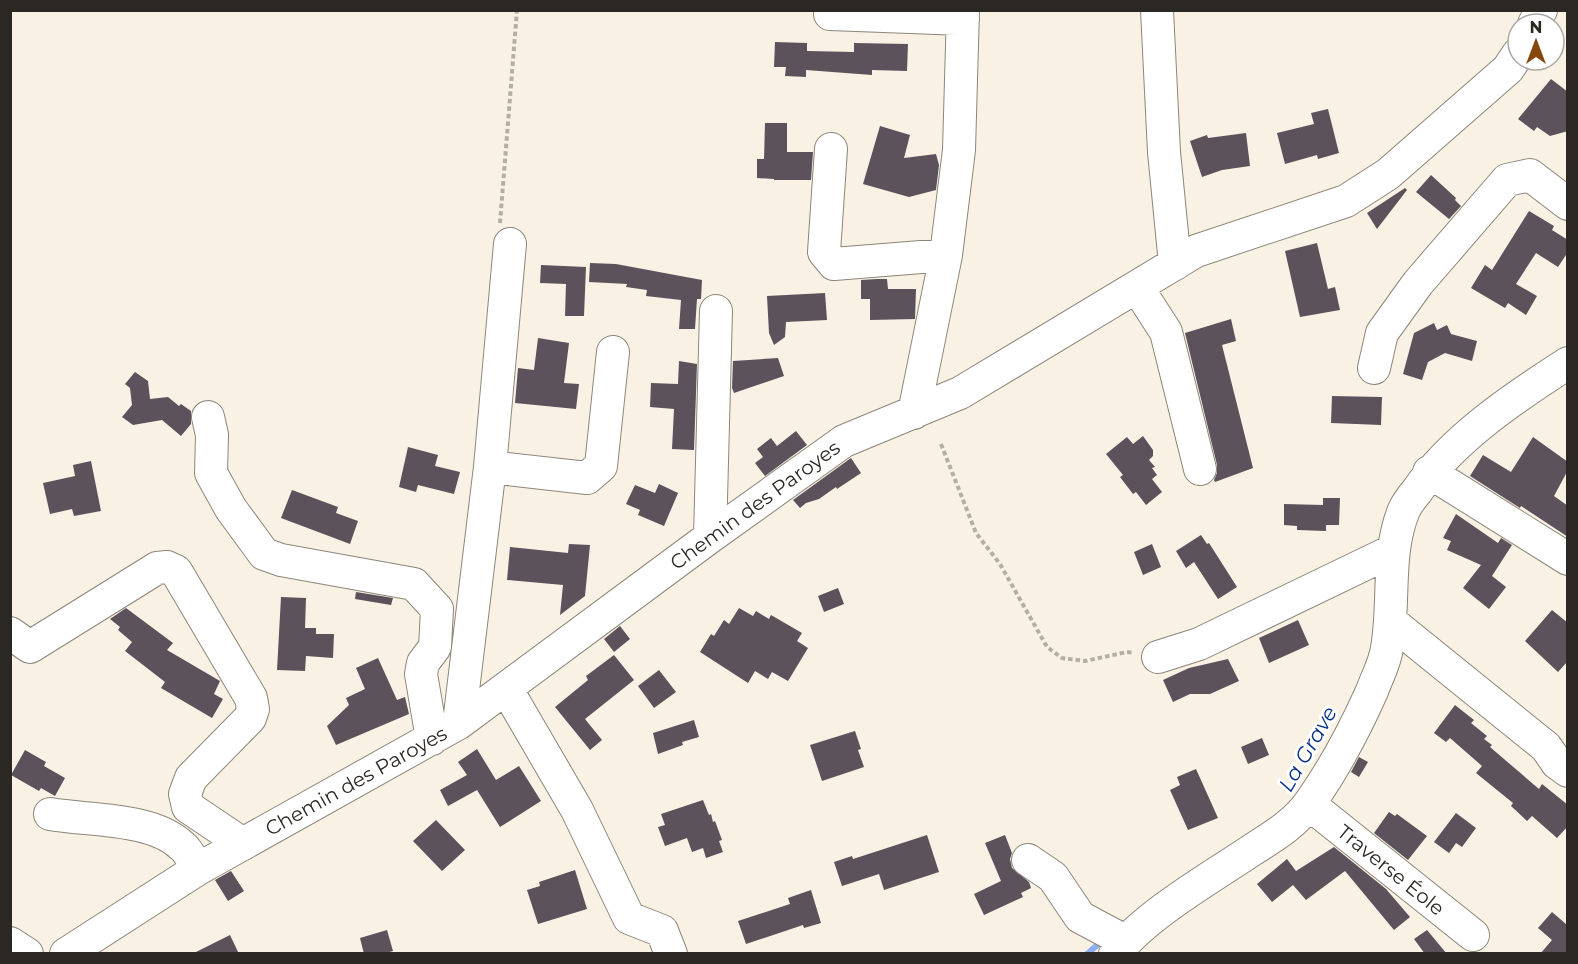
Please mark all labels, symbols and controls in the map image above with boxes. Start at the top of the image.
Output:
north arrow [1506,12,1566,72]
text: N [1530,18,1542,37]
street label: Chemin des Paroyes [665,435,845,575]
water label: La Grave [1273,702,1342,796]
street label: Chemin des Paroyes [261,721,451,841]
street label: Traverse Éole [1333,819,1449,921]

